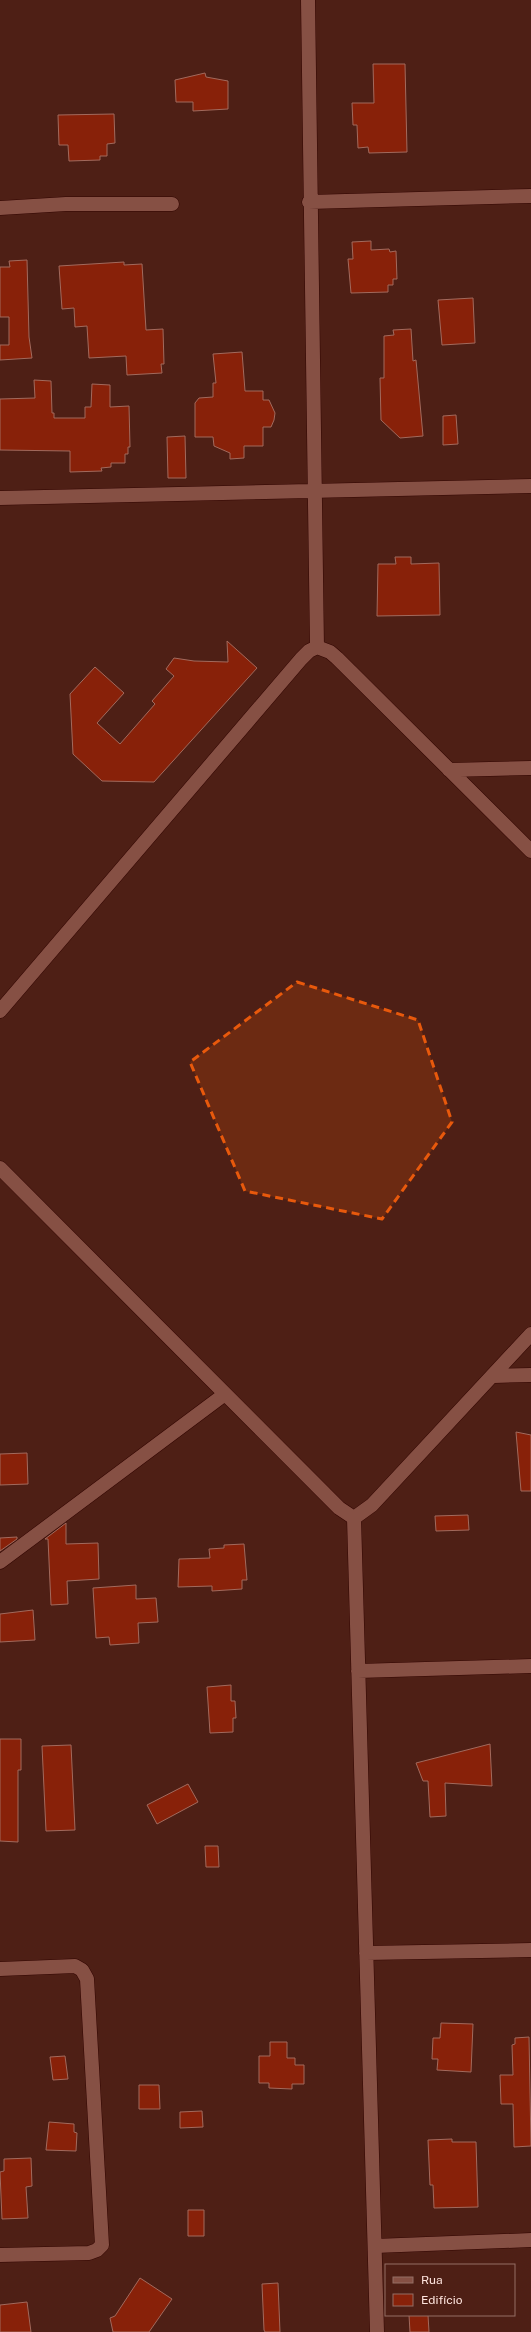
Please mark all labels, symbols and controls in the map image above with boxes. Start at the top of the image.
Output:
legend [385,2264,515,2316]
text: Rua [421,2273,443,2287]
text: Edifício [421,2293,463,2307]

